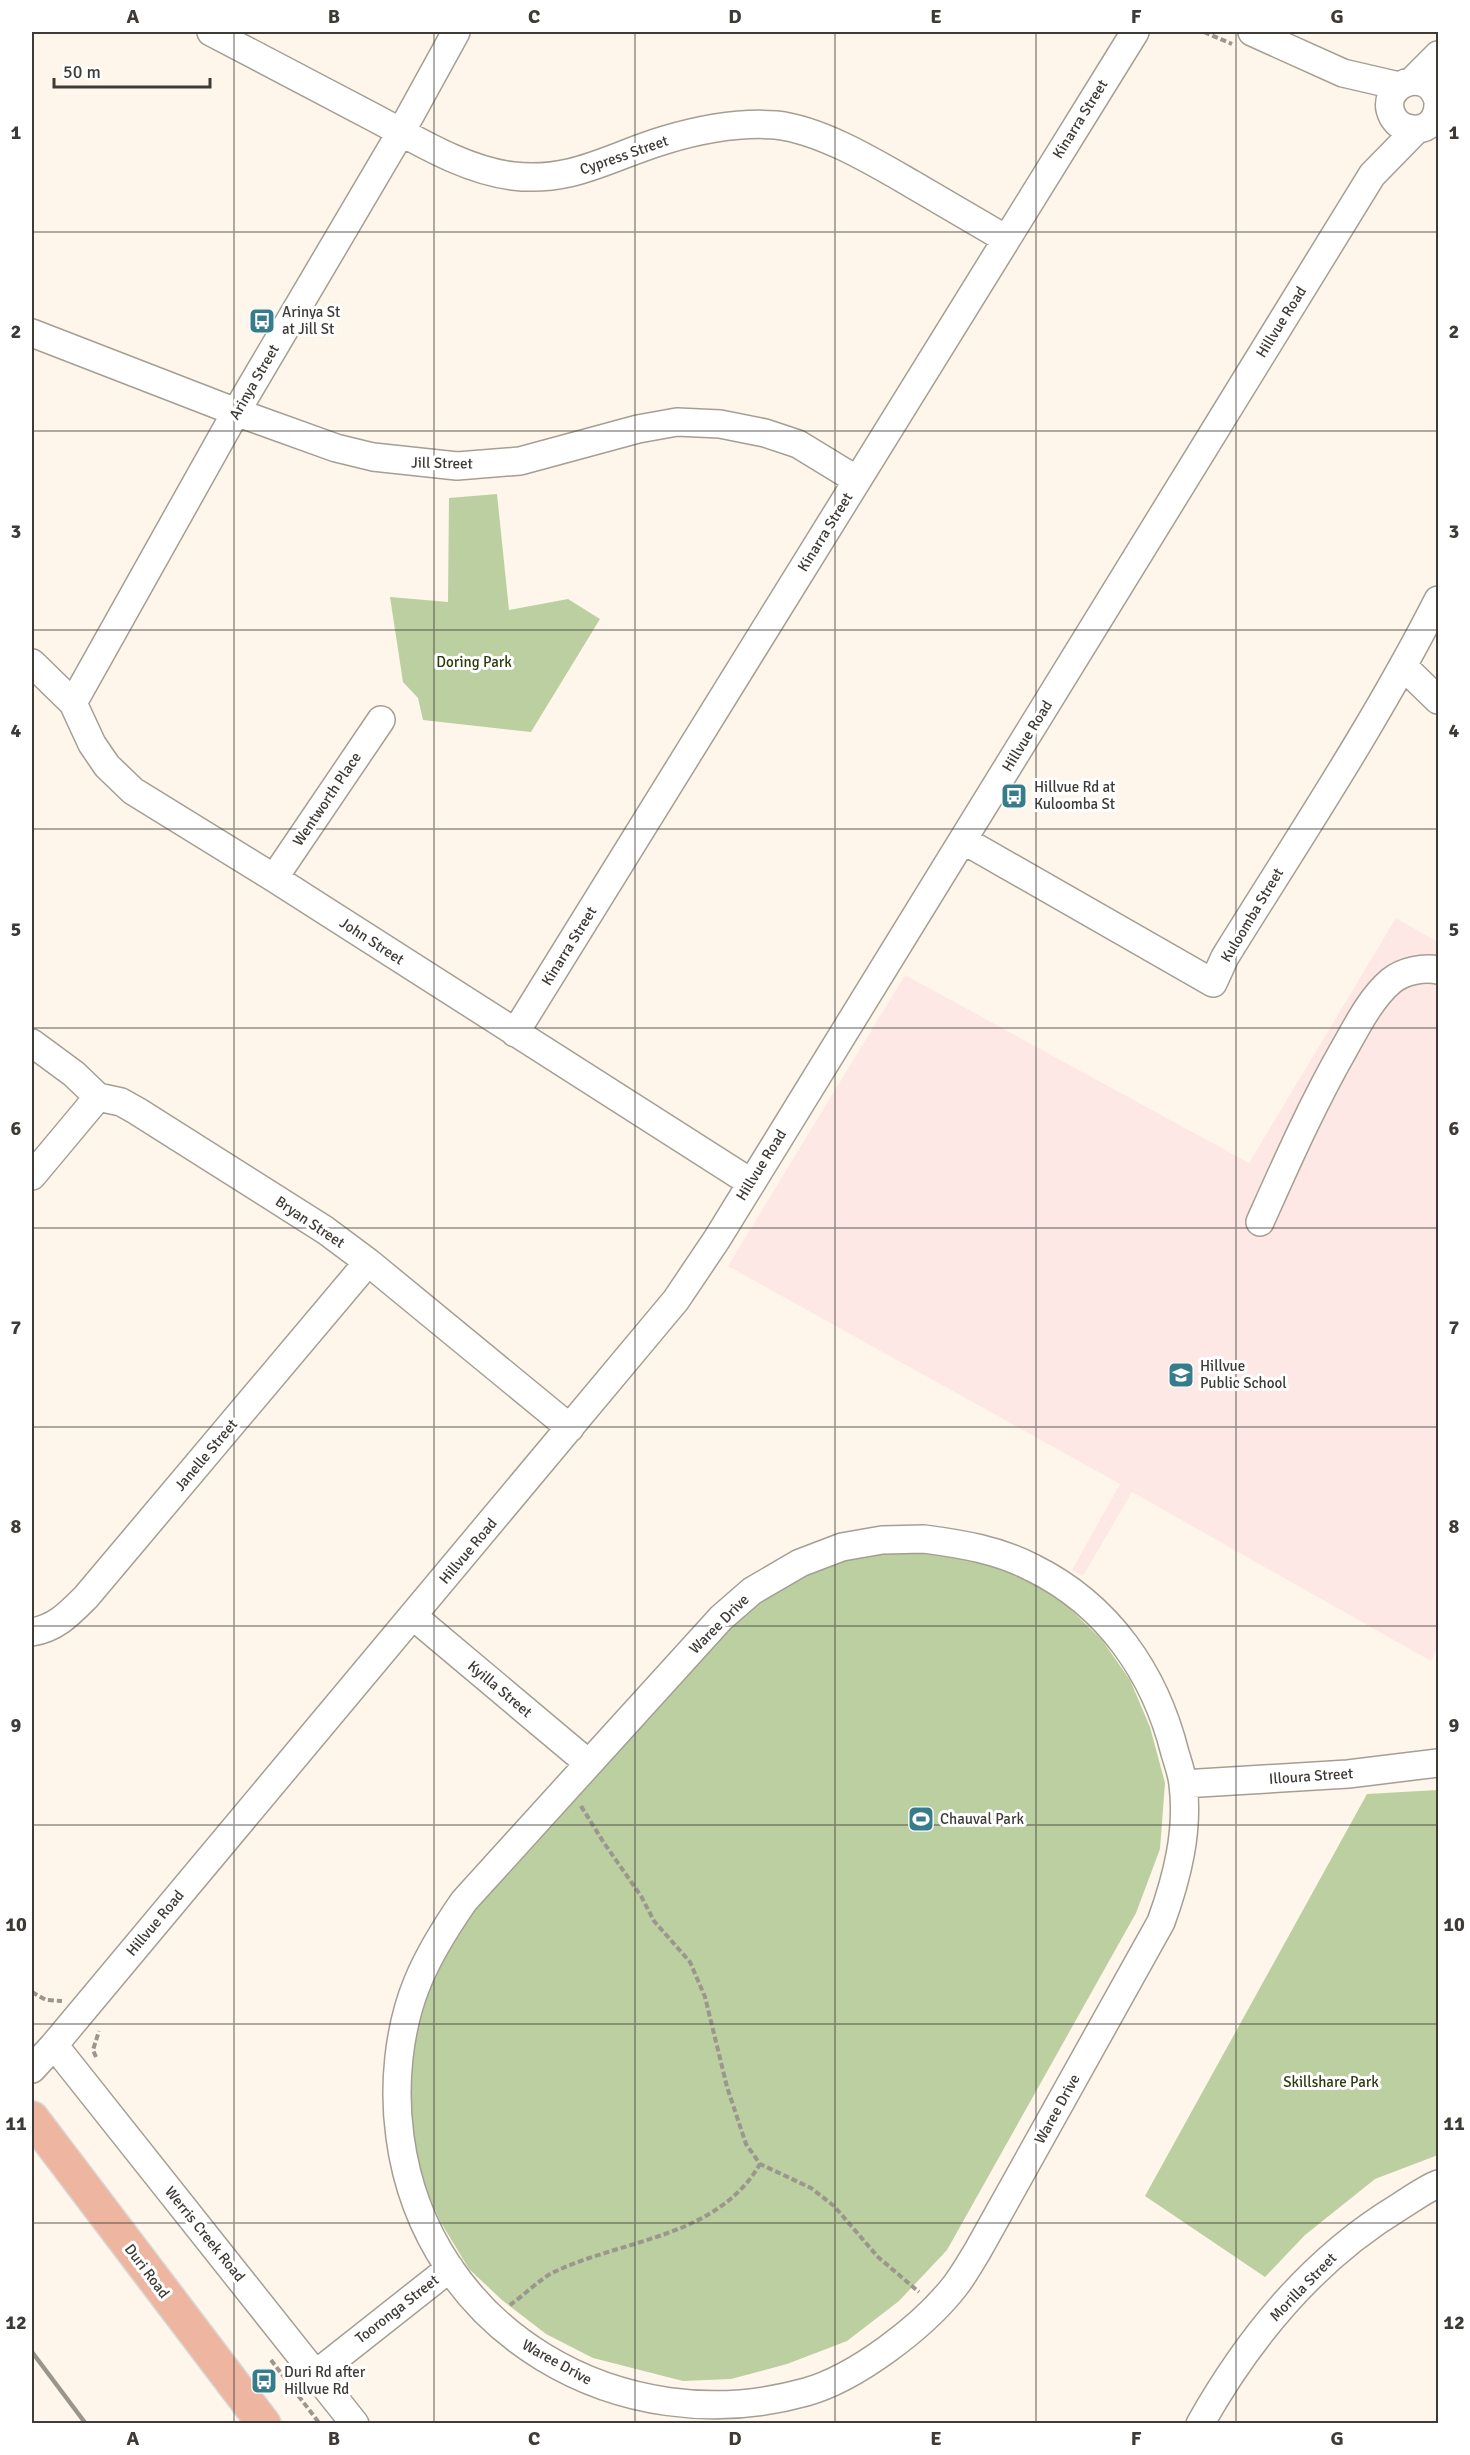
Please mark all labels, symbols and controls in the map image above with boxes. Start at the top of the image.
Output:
text: A [127,4,140,29]
text: B [328,4,340,29]
text: C [528,4,540,29]
text: D [728,4,742,29]
text: E [930,4,942,29]
text: F [1131,4,1142,29]
text: G [1330,4,1344,29]
scale bar [54,51,210,89]
text: 50 m [63,61,101,83]
street label: Kinarra Street [1049,76,1111,162]
text: 1 [11,120,22,145]
text: 1 [1449,120,1460,145]
street label: Cypress Street [577,131,671,179]
street label: Hillvue Road [1252,283,1310,361]
place label: Arinya St at Jill St [282,303,340,338]
bus stop icon: Arinya St at Jill St [247,306,277,336]
text: 2 [11,319,21,344]
text: 2 [1449,319,1459,344]
street label: Arinya Street [225,341,283,423]
street label: Jill Street [411,453,473,473]
street label: Kinarra Street [794,489,856,575]
text: 3 [11,519,21,544]
text: 3 [1449,519,1459,544]
park label: Doring Park [436,653,512,671]
street label: Hillvue Road [998,697,1056,775]
text: 4 [11,718,22,743]
text: 4 [1449,718,1460,743]
street label: Wentworth Place [289,749,365,849]
place label: Hillvue Rd at Kuloomba St [1034,778,1115,813]
bus stop icon: Hillvue Rd at Kuloomba St [999,781,1029,811]
street label: Kuloomba Street [1217,865,1287,965]
street label: Kinarra Street [538,903,600,989]
street label: John Street [336,914,408,968]
text: 5 [11,917,21,942]
text: 5 [1449,917,1459,942]
text: 6 [11,1116,22,1141]
text: 6 [1449,1116,1460,1141]
street label: Hillvue Road [732,1126,790,1204]
street label: Bryan Street [272,1192,348,1252]
text: 7 [11,1315,22,1340]
text: 7 [1449,1315,1460,1340]
place label: Hillvue Public School [1200,1357,1287,1392]
school or university icon: Hillvue Public School [1166,1360,1196,1390]
street label: Janelle Street [171,1416,241,1494]
text: 8 [11,1514,22,1539]
street label: Hillvue Road [435,1514,501,1588]
text: 8 [1449,1514,1460,1539]
street label: Waree Drive [685,1590,753,1658]
street label: Kyilla Street [464,1657,536,1721]
text: 9 [11,1713,22,1738]
text: 9 [1449,1713,1460,1738]
street label: Illoura Street [1268,1764,1354,1788]
sports icon: Chauval Park [906,1804,936,1834]
place label: Chauval Park [940,1810,1024,1828]
street label: Hillvue Road [122,1886,188,1960]
text: 10 [5,1912,27,1937]
text: 10 [1443,1912,1465,1937]
street label: Waree Drive [1030,2071,1084,2147]
park label: Skillshare Park [1283,2073,1379,2091]
text: 11 [5,2111,27,2136]
text: 11 [1443,2111,1465,2136]
street label: Werris Creek Road [161,2183,249,2285]
street label: Duri Road [121,2240,173,2302]
street label: Morilla Street [1266,2249,1340,2325]
street label: Tooronga Street [352,2271,442,2347]
text: 12 [5,2310,27,2335]
text: 12 [1443,2310,1465,2335]
street label: Waree Drive [519,2335,595,2389]
place label: Duri Rd after Hillvue Rd [284,2363,366,2398]
bus stop icon: Duri Rd after Hillvue Rd [249,2366,279,2396]
text: A [127,2426,140,2451]
text: B [328,2426,340,2451]
text: C [528,2426,540,2451]
text: D [728,2426,742,2451]
text: E [930,2426,942,2451]
text: F [1131,2426,1142,2451]
text: G [1330,2426,1344,2451]

